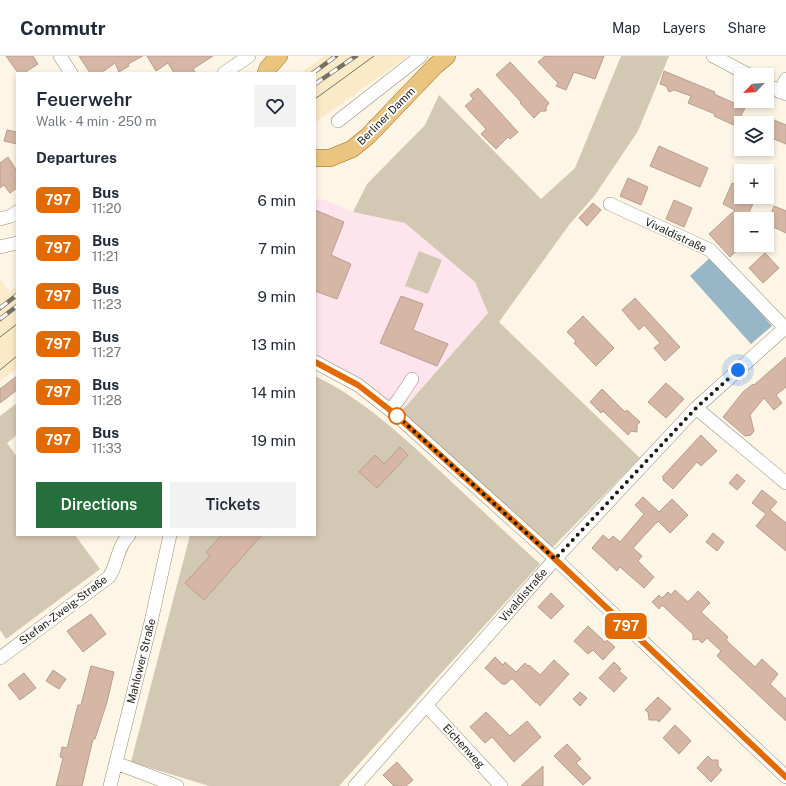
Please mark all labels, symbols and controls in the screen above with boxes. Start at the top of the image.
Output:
text: Commutr [20,17,106,39]
text: Map [612,20,640,36]
text: Layers [662,20,706,36]
text: Share [728,20,766,36]
north arrow [734,68,774,108]
map controls [734,68,774,252]
button: heart [254,85,296,127]
street label: Berliner Damm [355,85,417,147]
text: Feuerwehr [36,88,132,110]
text: Walk · 4 min · 250 m [36,114,156,129]
button: layers [734,116,774,156]
text: Departures [36,149,117,166]
button: + [734,164,774,204]
text: Bus [92,184,119,201]
text: 797 [45,192,71,208]
text: 6 min [258,192,296,209]
text: 11:20 [92,201,121,216]
button: − [734,212,774,252]
street label: Vivaldistraße [643,215,709,255]
text: Bus [92,232,119,249]
text: 797 [45,240,71,256]
text: 7 min [258,240,296,257]
text: 11:21 [92,249,119,264]
text: Bus [92,280,119,297]
text: 797 [45,288,71,304]
text: 9 min [258,288,296,305]
text: 11:23 [92,297,122,312]
text: Bus [92,328,119,345]
text: 797 [45,336,71,352]
text: 13 min [251,336,296,353]
text: 11:27 [92,345,121,360]
your location [728,360,748,380]
text: Bus [92,376,119,393]
text: 797 [45,384,71,400]
text: 14 min [251,384,296,401]
text: 11:28 [92,393,122,408]
unlabelled marker [388,407,406,425]
text: Bus [92,424,119,441]
text: 797 [45,432,71,448]
text: 19 min [251,432,296,449]
text: 11:33 [92,441,122,456]
button: Directions [36,482,162,528]
button: Tickets [170,482,296,528]
street label: Vivaldistraße [497,566,549,624]
street label: Stefan-Zweig-Straße [17,573,109,647]
line badge: 797 [603,613,649,639]
street label: Mahlower Straße [125,617,157,705]
text: 797 [613,618,639,634]
street label: Eichenweg [441,722,487,771]

